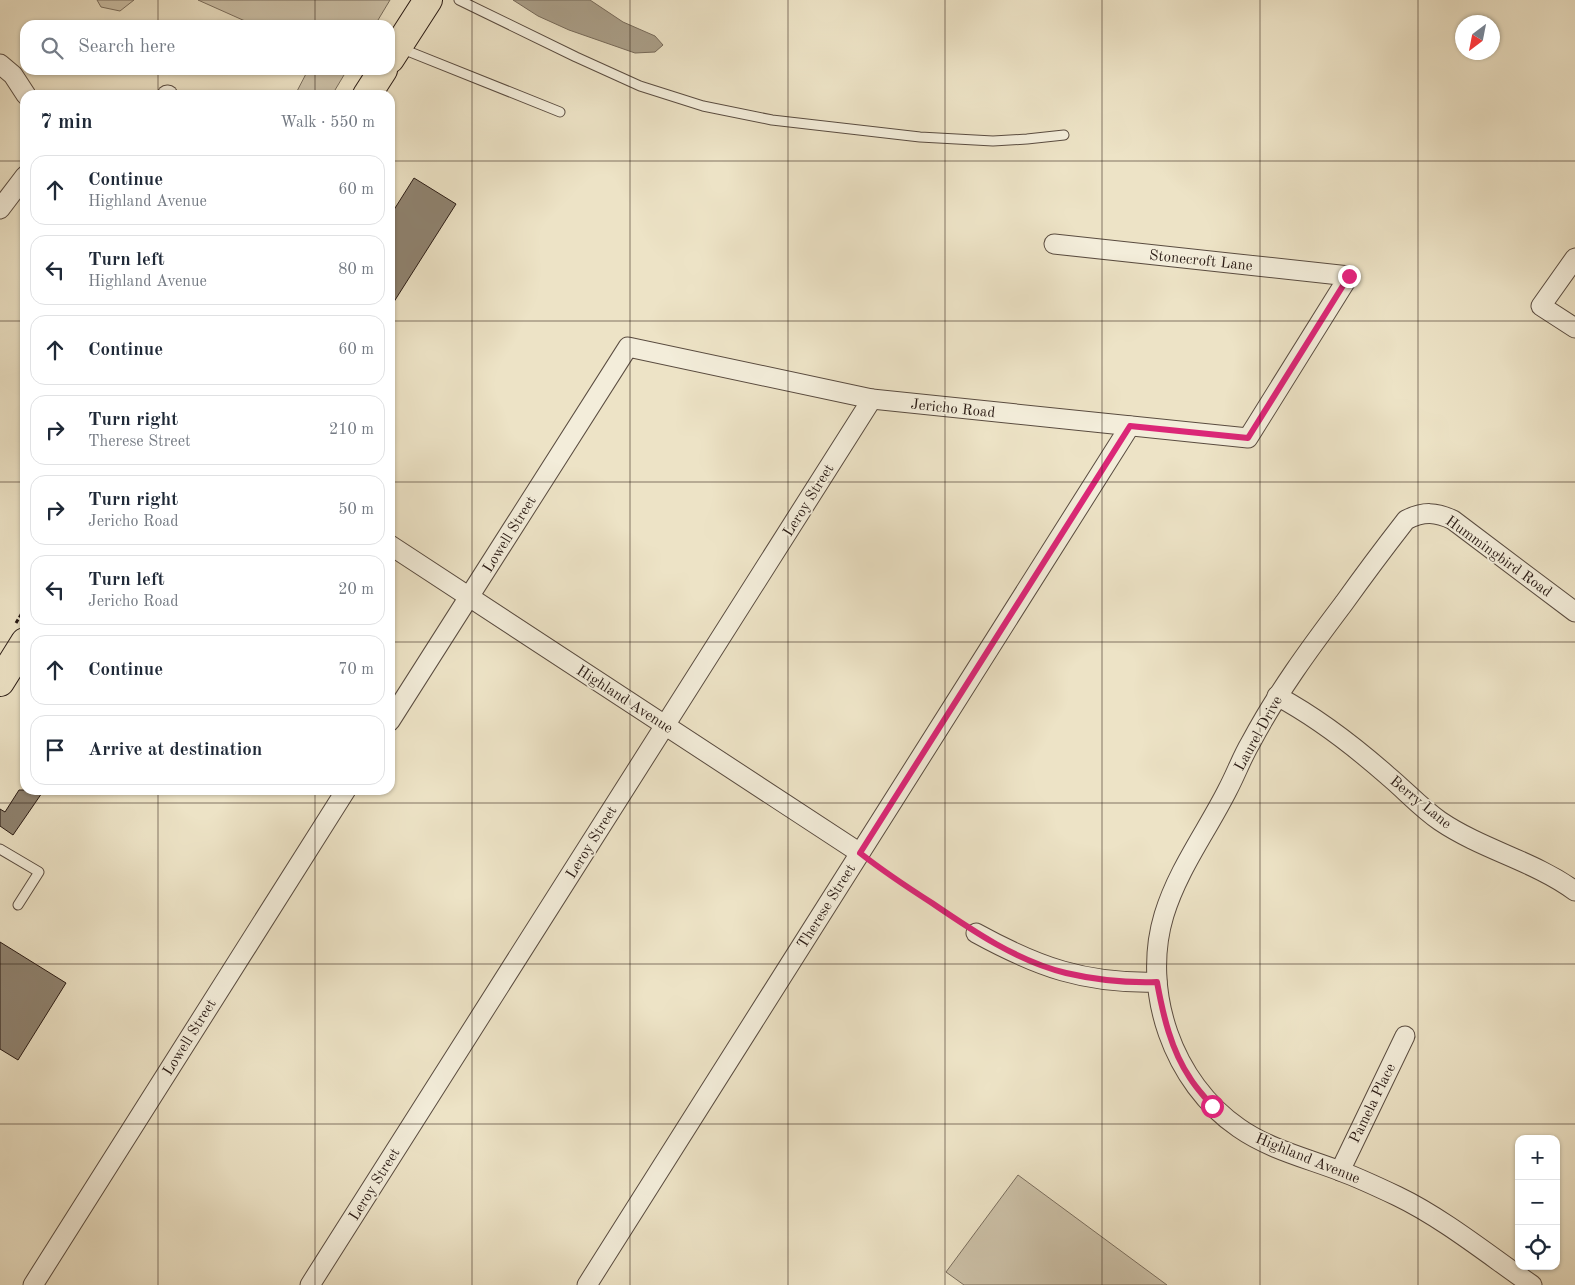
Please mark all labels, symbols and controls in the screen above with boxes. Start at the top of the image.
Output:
north arrow [1455,15,1500,60]
search box [20,20,395,75]
icon: search [38,34,66,62]
text: Search here [78,38,175,57]
text: 7 min [40,112,93,133]
text: Walk · 550 m [280,115,375,131]
text: Continue [88,171,163,190]
icon: ahead [41,176,69,204]
text: 60 m [338,182,374,198]
text: Highland Avenue [88,194,207,210]
street label: Stonecroft Lane [1148,249,1253,274]
text: Turn left [88,251,165,270]
icon: left [41,256,69,284]
text: 80 m [338,262,374,278]
route end [1338,265,1361,288]
text: Highland Avenue [88,274,207,290]
icon: ahead [41,336,69,364]
text: Continue [88,341,163,360]
text: 60 m [338,342,374,358]
street label: Jericho Road [910,398,996,421]
text: Turn right [88,411,178,430]
icon: right [41,416,69,444]
text: 210 m [329,422,374,438]
text: Therese Street [88,434,191,450]
street label: Leroy Street [781,462,837,540]
text: Turn right [88,491,178,510]
street label: Lowell Street [481,494,540,576]
icon: right [41,496,69,524]
text: 50 m [338,502,374,518]
text: Jericho Road [88,514,179,530]
street label: Hummingbird Road [1442,514,1554,601]
text: Turn left [88,571,165,590]
icon: left [41,576,69,604]
text: 20 m [338,582,374,598]
text: Jericho Road [88,594,179,610]
icon: ahead [41,656,69,684]
text: Continue [88,661,163,680]
text: 70 m [338,662,374,678]
street label: Highland Avenue [573,664,675,737]
street label: Laurel Drive [1233,694,1286,774]
icon: arrive [41,736,69,764]
text: Arrive at destination [88,741,262,760]
street label: Berry Lane [1387,774,1454,832]
street label: Leroy Street [564,804,620,882]
street label: Therese Street [795,862,859,952]
street label: Lowell Street [161,997,220,1079]
street label: Pamela Place [1348,1061,1399,1146]
route start [1201,1095,1224,1118]
street label: Highland Avenue [1253,1132,1362,1187]
map controls [1515,1135,1560,1270]
button: + [1515,1135,1560,1180]
street label: Leroy Street [347,1146,403,1224]
button: − [1515,1180,1560,1225]
button: locate [1515,1225,1560,1270]

